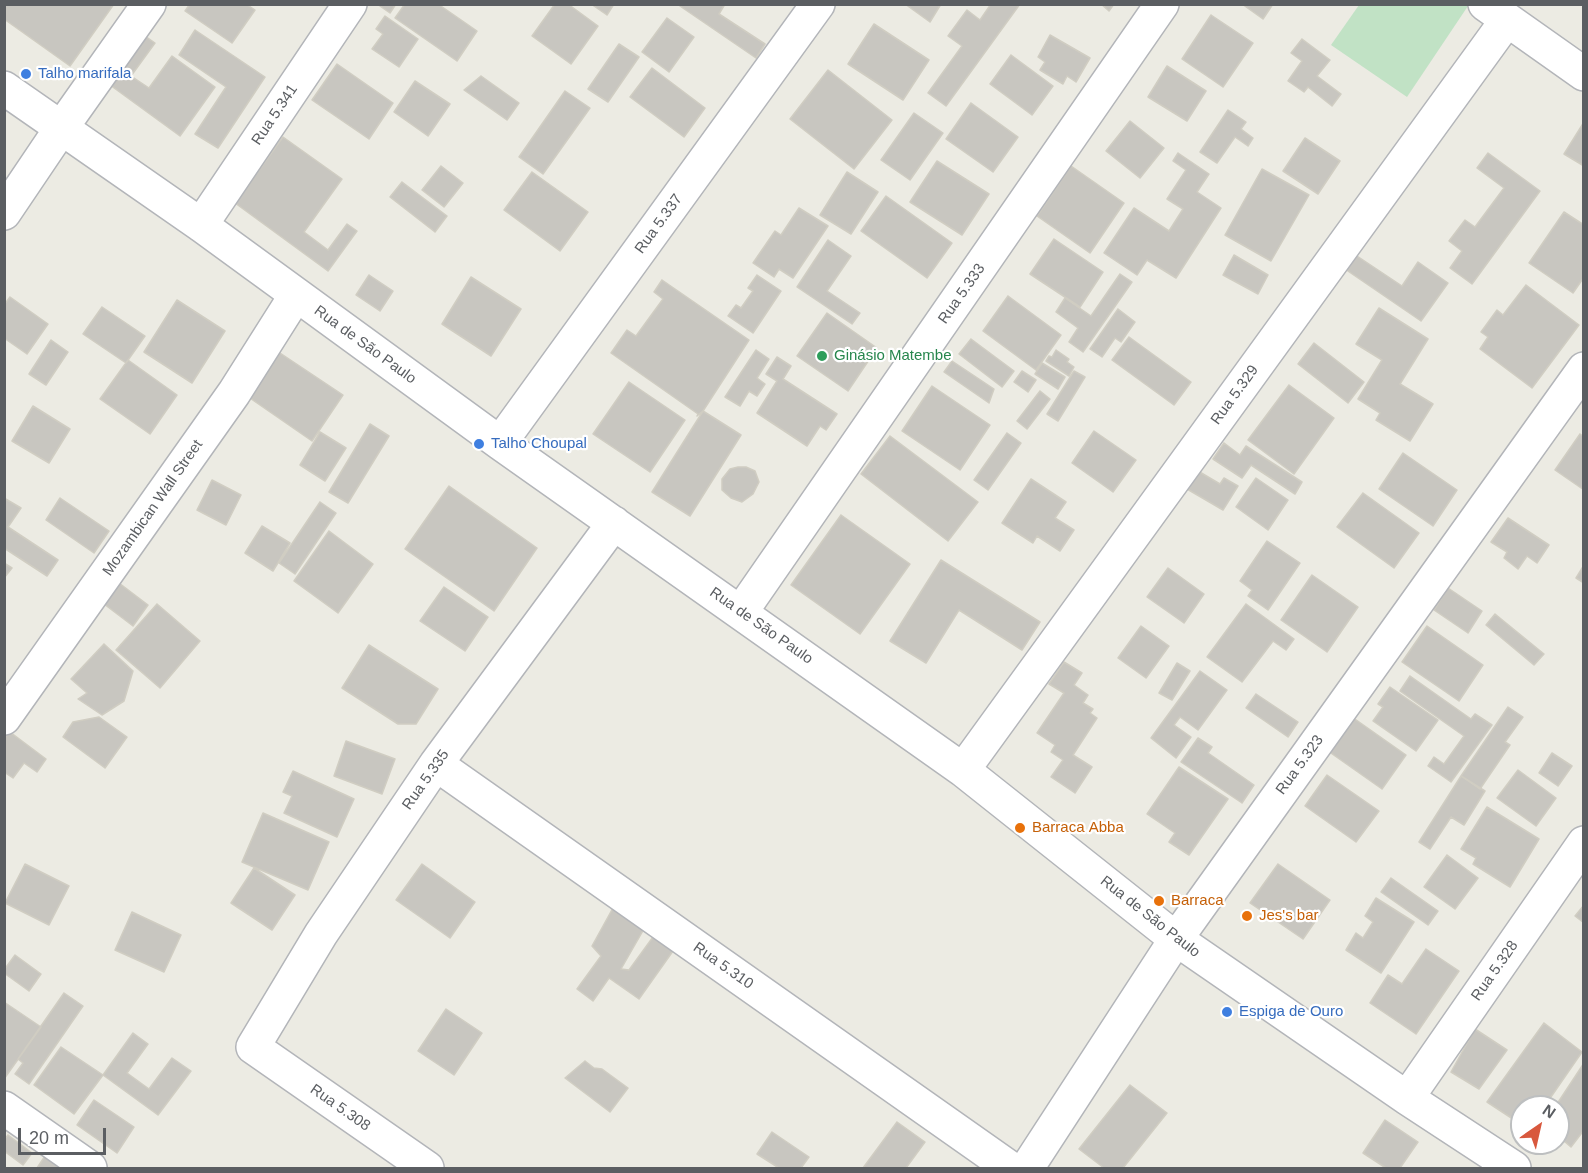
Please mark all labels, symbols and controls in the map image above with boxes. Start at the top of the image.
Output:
place label: Talho marifala [38,65,131,83]
marker: Talho marifala [19,67,33,81]
street label: Rua 5.341 [248,81,302,149]
street label: Rua 5.337 [631,191,687,257]
street label: Rua 5.333 [935,260,989,328]
street label: Rua de São Paulo [310,302,420,388]
place label: Ginásio Matembe [834,347,952,365]
marker: Ginásio Matembe [815,349,829,363]
street label: Rua 5.329 [1207,362,1263,428]
place label: Talho Choupal [491,435,587,453]
street label: Mozambican Wall Street [99,436,207,580]
marker: Talho Choupal [472,437,486,451]
street label: Rua de São Paulo [706,584,816,668]
street label: Rua 5.323 [1272,732,1328,798]
street label: Rua 5.335 [399,746,453,814]
place label: Barraca Abba [1032,819,1124,837]
marker: Barraca Abba [1013,821,1027,835]
street label: Rua de São Paulo [1096,872,1204,962]
place label: Barraca [1171,892,1224,910]
marker: Barraca [1152,894,1166,908]
place label: Jes's bar [1259,907,1319,925]
marker: Jes's bar [1240,909,1254,923]
street label: Rua 5.328 [1468,937,1522,1005]
street label: Rua 5.310 [689,939,757,993]
place label: Espiga de Ouro [1239,1003,1343,1021]
marker: Espiga de Ouro [1220,1005,1234,1019]
street label: Rua 5.308 [306,1081,374,1135]
north arrow [1510,1095,1570,1155]
text: N [1540,1101,1559,1122]
scale bar [21,1116,110,1154]
text: 20 m [29,1128,69,1148]

